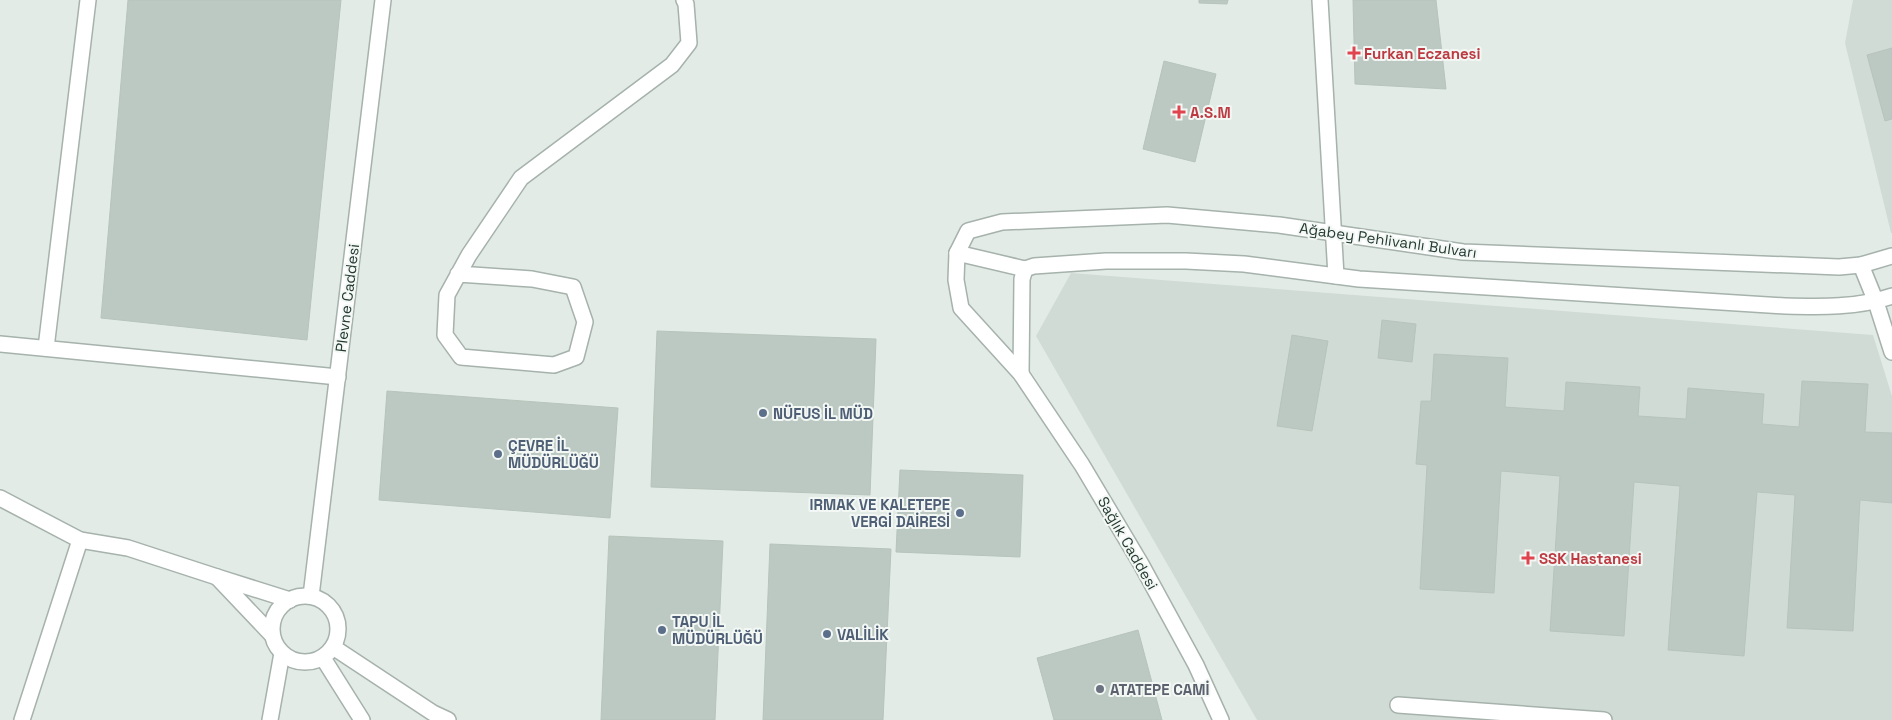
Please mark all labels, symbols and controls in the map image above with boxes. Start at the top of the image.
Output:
place label: Furkan Eczanesi [1364,44,1480,63]
marker: Furkan Eczanesi [1348,47,1360,59]
place label: A.S.M [1190,103,1231,122]
marker: A.S.M [1172,105,1186,119]
street label: Ağabey Pehlivanlı Bulvarı [1298,218,1478,262]
street label: Plevne Caddesi [331,243,363,353]
place label: NÜFUS İL MÜD [773,404,873,423]
marker: NÜFUS İL MÜD [757,407,769,419]
place label: ÇEVRE İL MÜDÜRLÜĞÜ [508,436,599,472]
marker: ÇEVRE İL MÜDÜRLÜĞÜ [492,448,504,460]
street label: Sağlık Caddesi [1094,493,1162,593]
place label: IRMAK VE KALETEPE VERGİ DAİRESİ [810,495,950,531]
marker: IRMAK VE KALETEPE VERGİ DAİRESİ [954,507,966,519]
place label: SSK Hastanesi [1539,549,1642,568]
marker: SSK Hastanesi [1521,551,1535,565]
place label: TAPU İL MÜDÜRLÜĞÜ [672,612,763,648]
marker: TAPU İL MÜDÜRLÜĞÜ [656,624,668,636]
place label: VALİLİK [837,625,889,644]
marker: VALİLİK [821,628,833,640]
place label: ATATEPE CAMİ [1110,680,1210,699]
marker: ATATEPE CAMİ [1094,683,1106,695]

